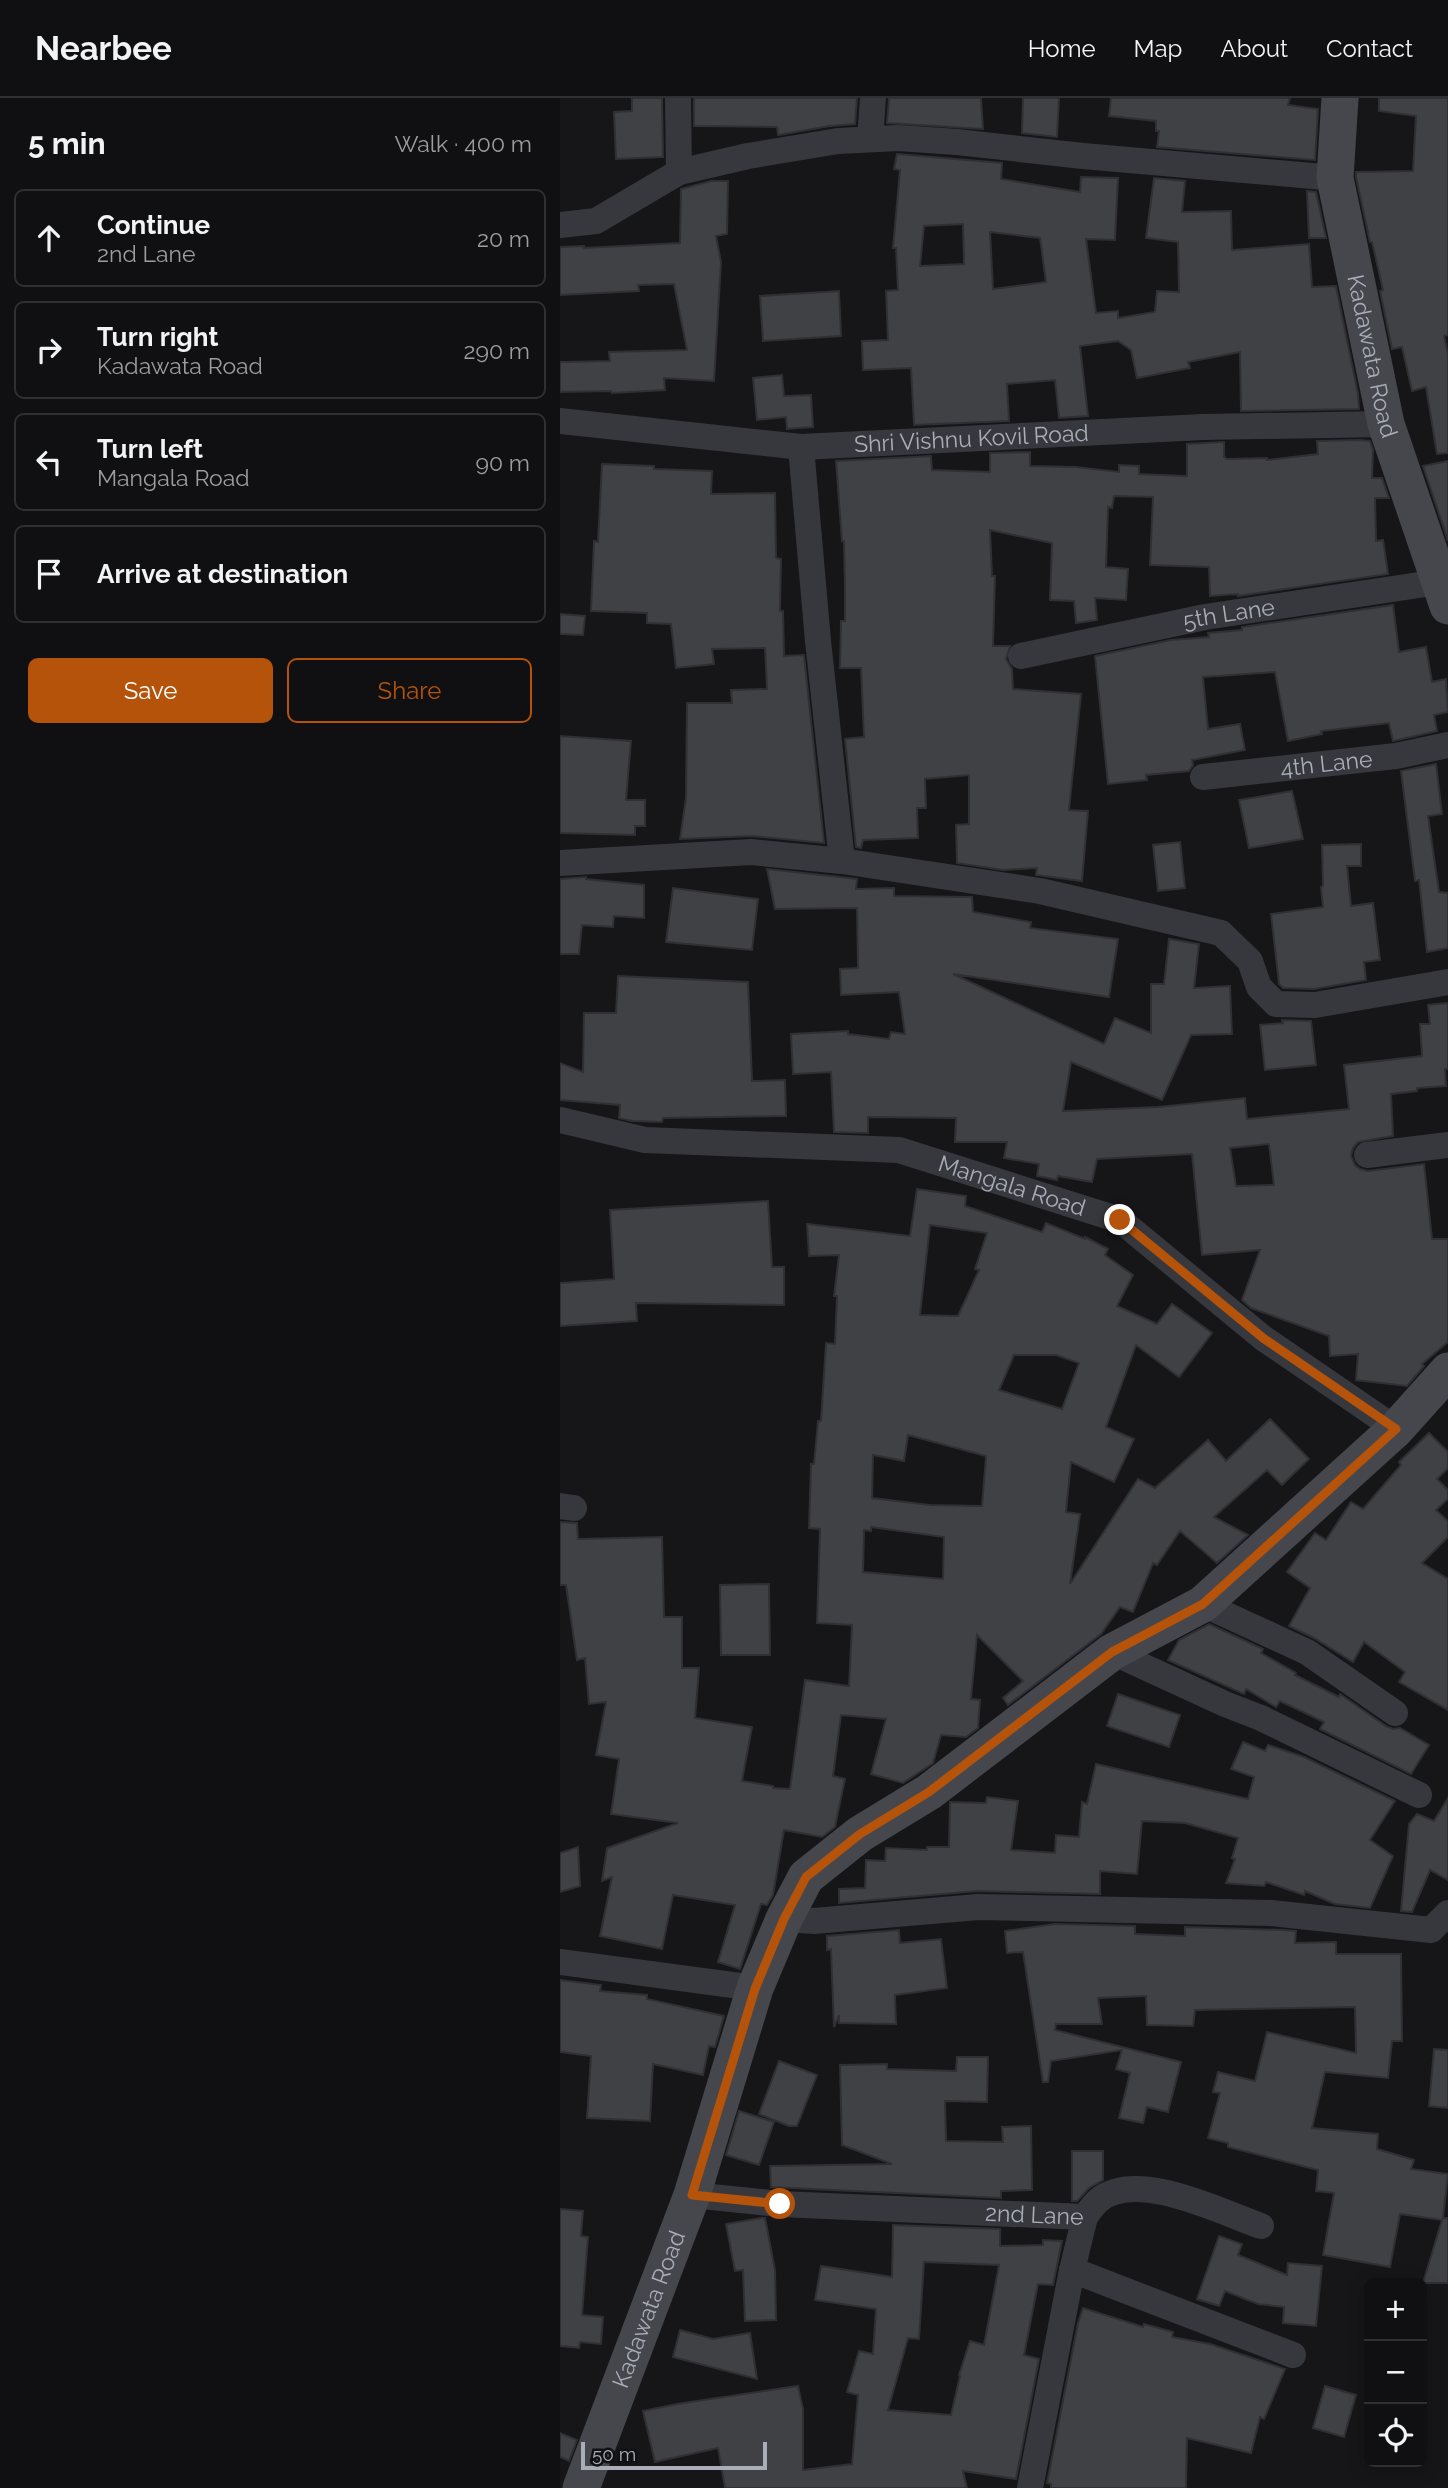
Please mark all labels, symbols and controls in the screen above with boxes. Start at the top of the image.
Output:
text: Nearbee [35,29,172,68]
text: Home [1028,34,1096,63]
text: Map [1134,34,1182,63]
text: About [1220,34,1288,63]
text: Contact [1326,34,1413,63]
text: 5 min [28,126,106,161]
text: Walk · 400 m [394,130,532,157]
text: Continue [97,210,210,240]
icon: ahead [30,219,68,257]
text: 20 m [477,225,530,252]
text: 2nd Lane [97,240,195,267]
street label: Kadawata Road [1342,272,1404,441]
text: Turn right [97,322,218,352]
icon: right [30,331,68,369]
text: 290 m [463,337,530,364]
text: Kadawata Road [97,352,263,379]
street label: Shri Vishnu Kovil Road [853,419,1089,457]
text: Turn left [97,434,203,464]
icon: left [30,443,68,481]
text: 90 m [475,449,530,476]
text: Mangala Road [97,464,250,491]
icon: arrive [30,555,68,593]
text: Arrive at destination [97,559,348,589]
street label: 5th Lane [1180,593,1276,634]
button: Save [28,658,273,723]
button: Share [287,658,532,723]
street label: 4th Lane [1279,745,1374,782]
street label: Mangala Road [935,1149,1089,1221]
route end [1104,1204,1135,1235]
route start [764,2188,795,2219]
street label: 2nd Lane [985,2199,1084,2230]
street label: Kadawata Road [606,2227,690,2392]
map controls [1364,2278,1427,2467]
button: + [1364,2278,1427,2341]
button: − [1364,2341,1427,2404]
button: locate [1364,2404,1427,2467]
scale bar [581,2439,766,2471]
text: 50 m [592,2443,636,2465]

